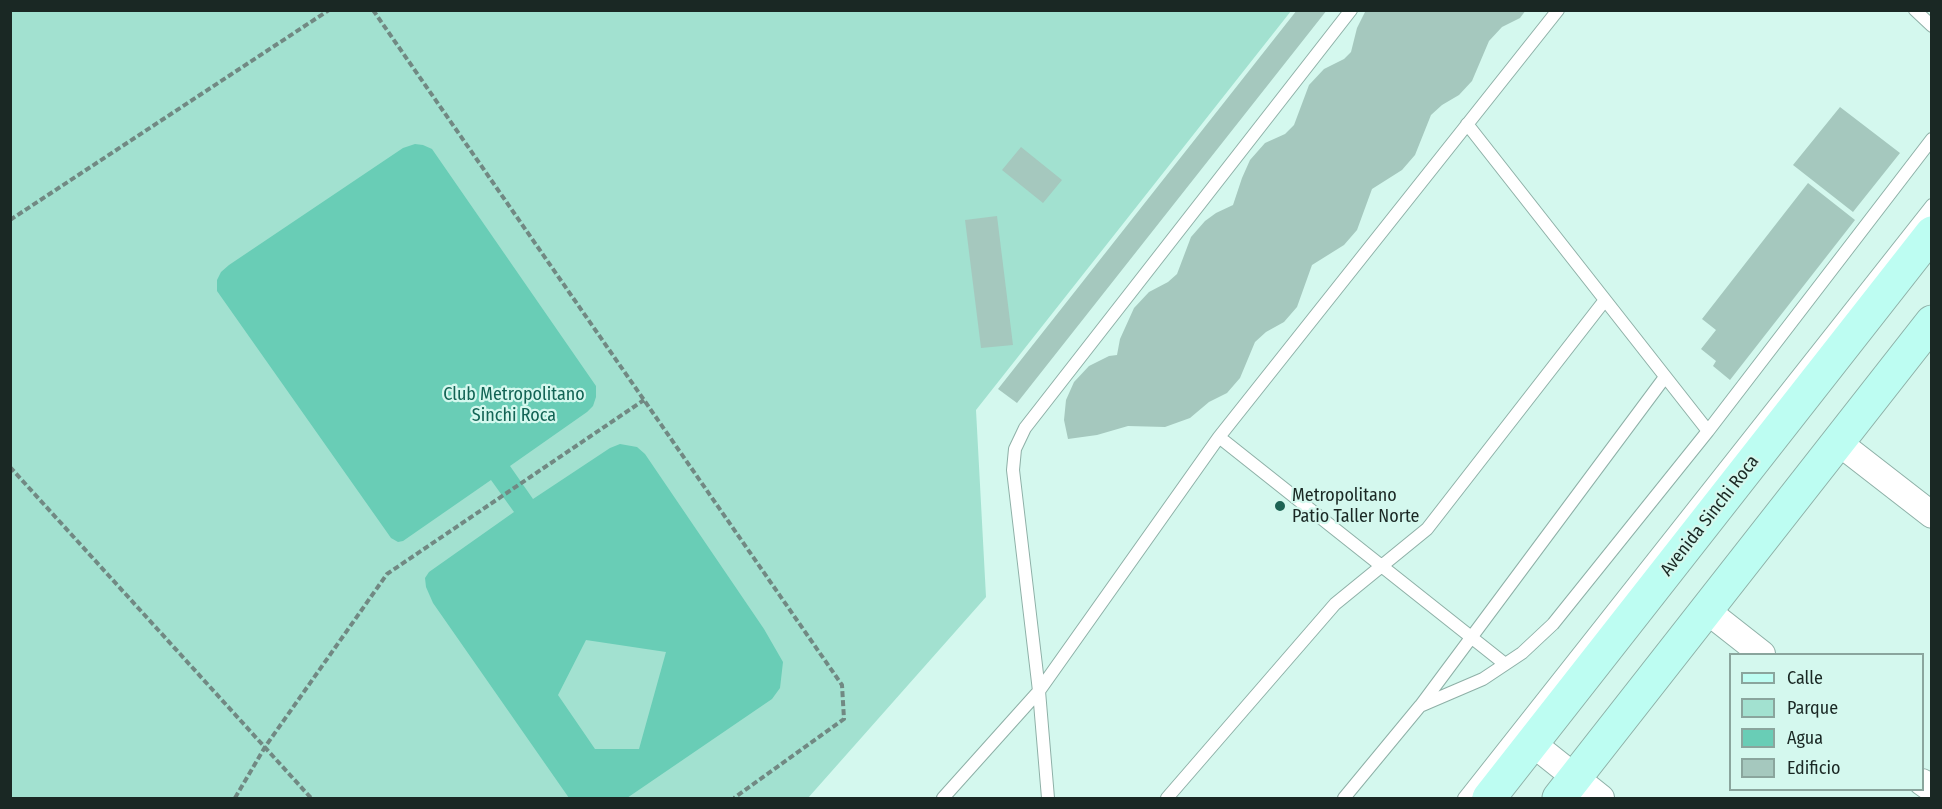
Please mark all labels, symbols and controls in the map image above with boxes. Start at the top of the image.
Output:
park label: Club Metropolitano Sinchi Roca [443,384,585,426]
street label: Avenida Sinchi Roca [1656,451,1764,581]
place label: Metropolitano Patio Taller Norte [1292,485,1419,528]
marker: Metropolitano Patio Taller Norte [1273,499,1287,513]
legend [1729,653,1924,791]
text: Calle [1787,667,1823,689]
text: Parque [1787,697,1838,719]
text: Agua [1787,727,1823,749]
text: Edificio [1787,757,1840,779]

